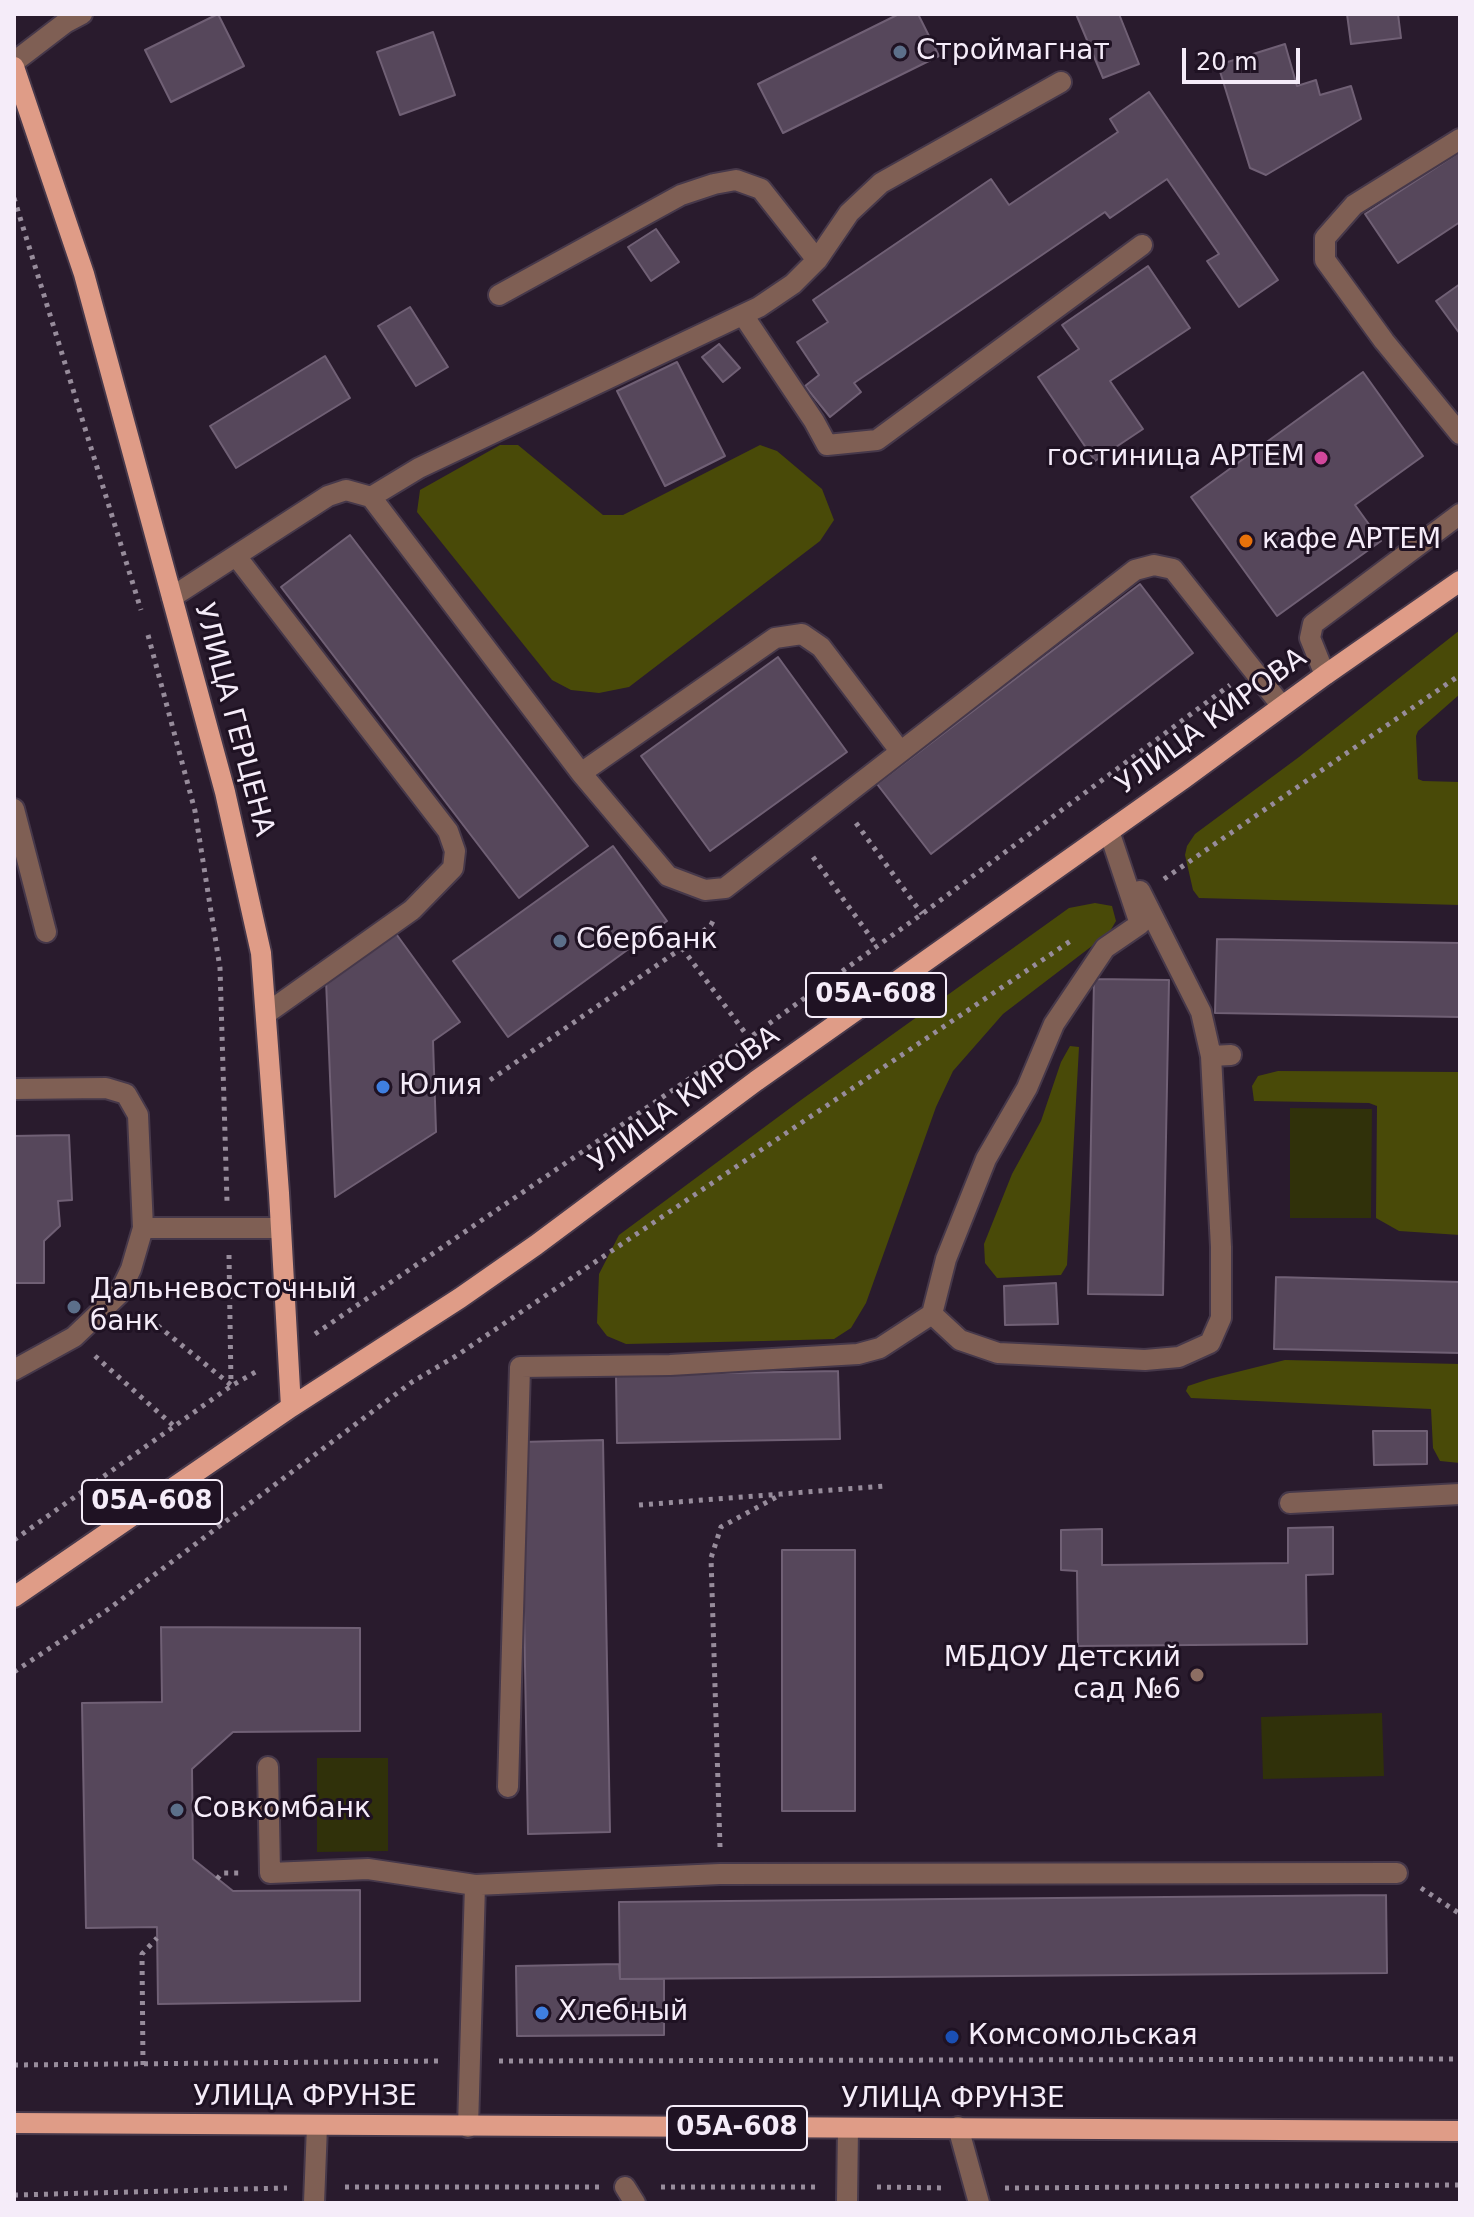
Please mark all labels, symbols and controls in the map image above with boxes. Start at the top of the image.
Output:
scale bar [1186,32,1304,82]
place label: Строймагнат [916,35,1110,69]
marker: Строймагнат [891,43,909,61]
text: 20 m [1196,48,1258,76]
place label: гостиница АРТЕМ [1047,441,1305,475]
marker: гостиница АРТЕМ [1312,449,1330,467]
place label: кафе АРТЕМ [1262,524,1441,558]
marker: кафе АРТЕМ [1237,532,1255,550]
street label: УЛИЦА ГЕРЦЕНА [186,600,280,840]
street label: УЛИЦА КИРОВА [1110,642,1314,802]
place label: Сбербанк [576,924,717,958]
marker: Сбербанк [551,932,569,950]
road number: 05А-608 [806,973,946,1017]
street label: УЛИЦА КИРОВА [583,1020,787,1180]
place label: Юлия [399,1070,482,1104]
marker: Юлия [374,1078,392,1096]
place label: Дальневосточный банк [90,1274,357,1340]
marker: Дальневосточный банк [65,1298,83,1316]
road number: 05А-608 [82,1480,222,1524]
place label: МБДОУ Детский сад №6 [944,1642,1181,1708]
marker: МБДОУ Детский сад №6 [1188,1666,1206,1684]
place label: Совкомбанк [193,1793,371,1827]
marker: Совкомбанк [168,1801,186,1819]
place label: Хлебный [558,1996,688,2030]
marker: Хлебный [533,2004,551,2022]
place label: Комсомольская [968,2020,1198,2054]
marker: Комсомольская [943,2028,961,2046]
street label: УЛИЦА ФРУНЗЕ [193,2081,417,2115]
street label: УЛИЦА ФРУНЗЕ [841,2083,1065,2117]
road number: 05А-608 [667,2106,807,2150]

